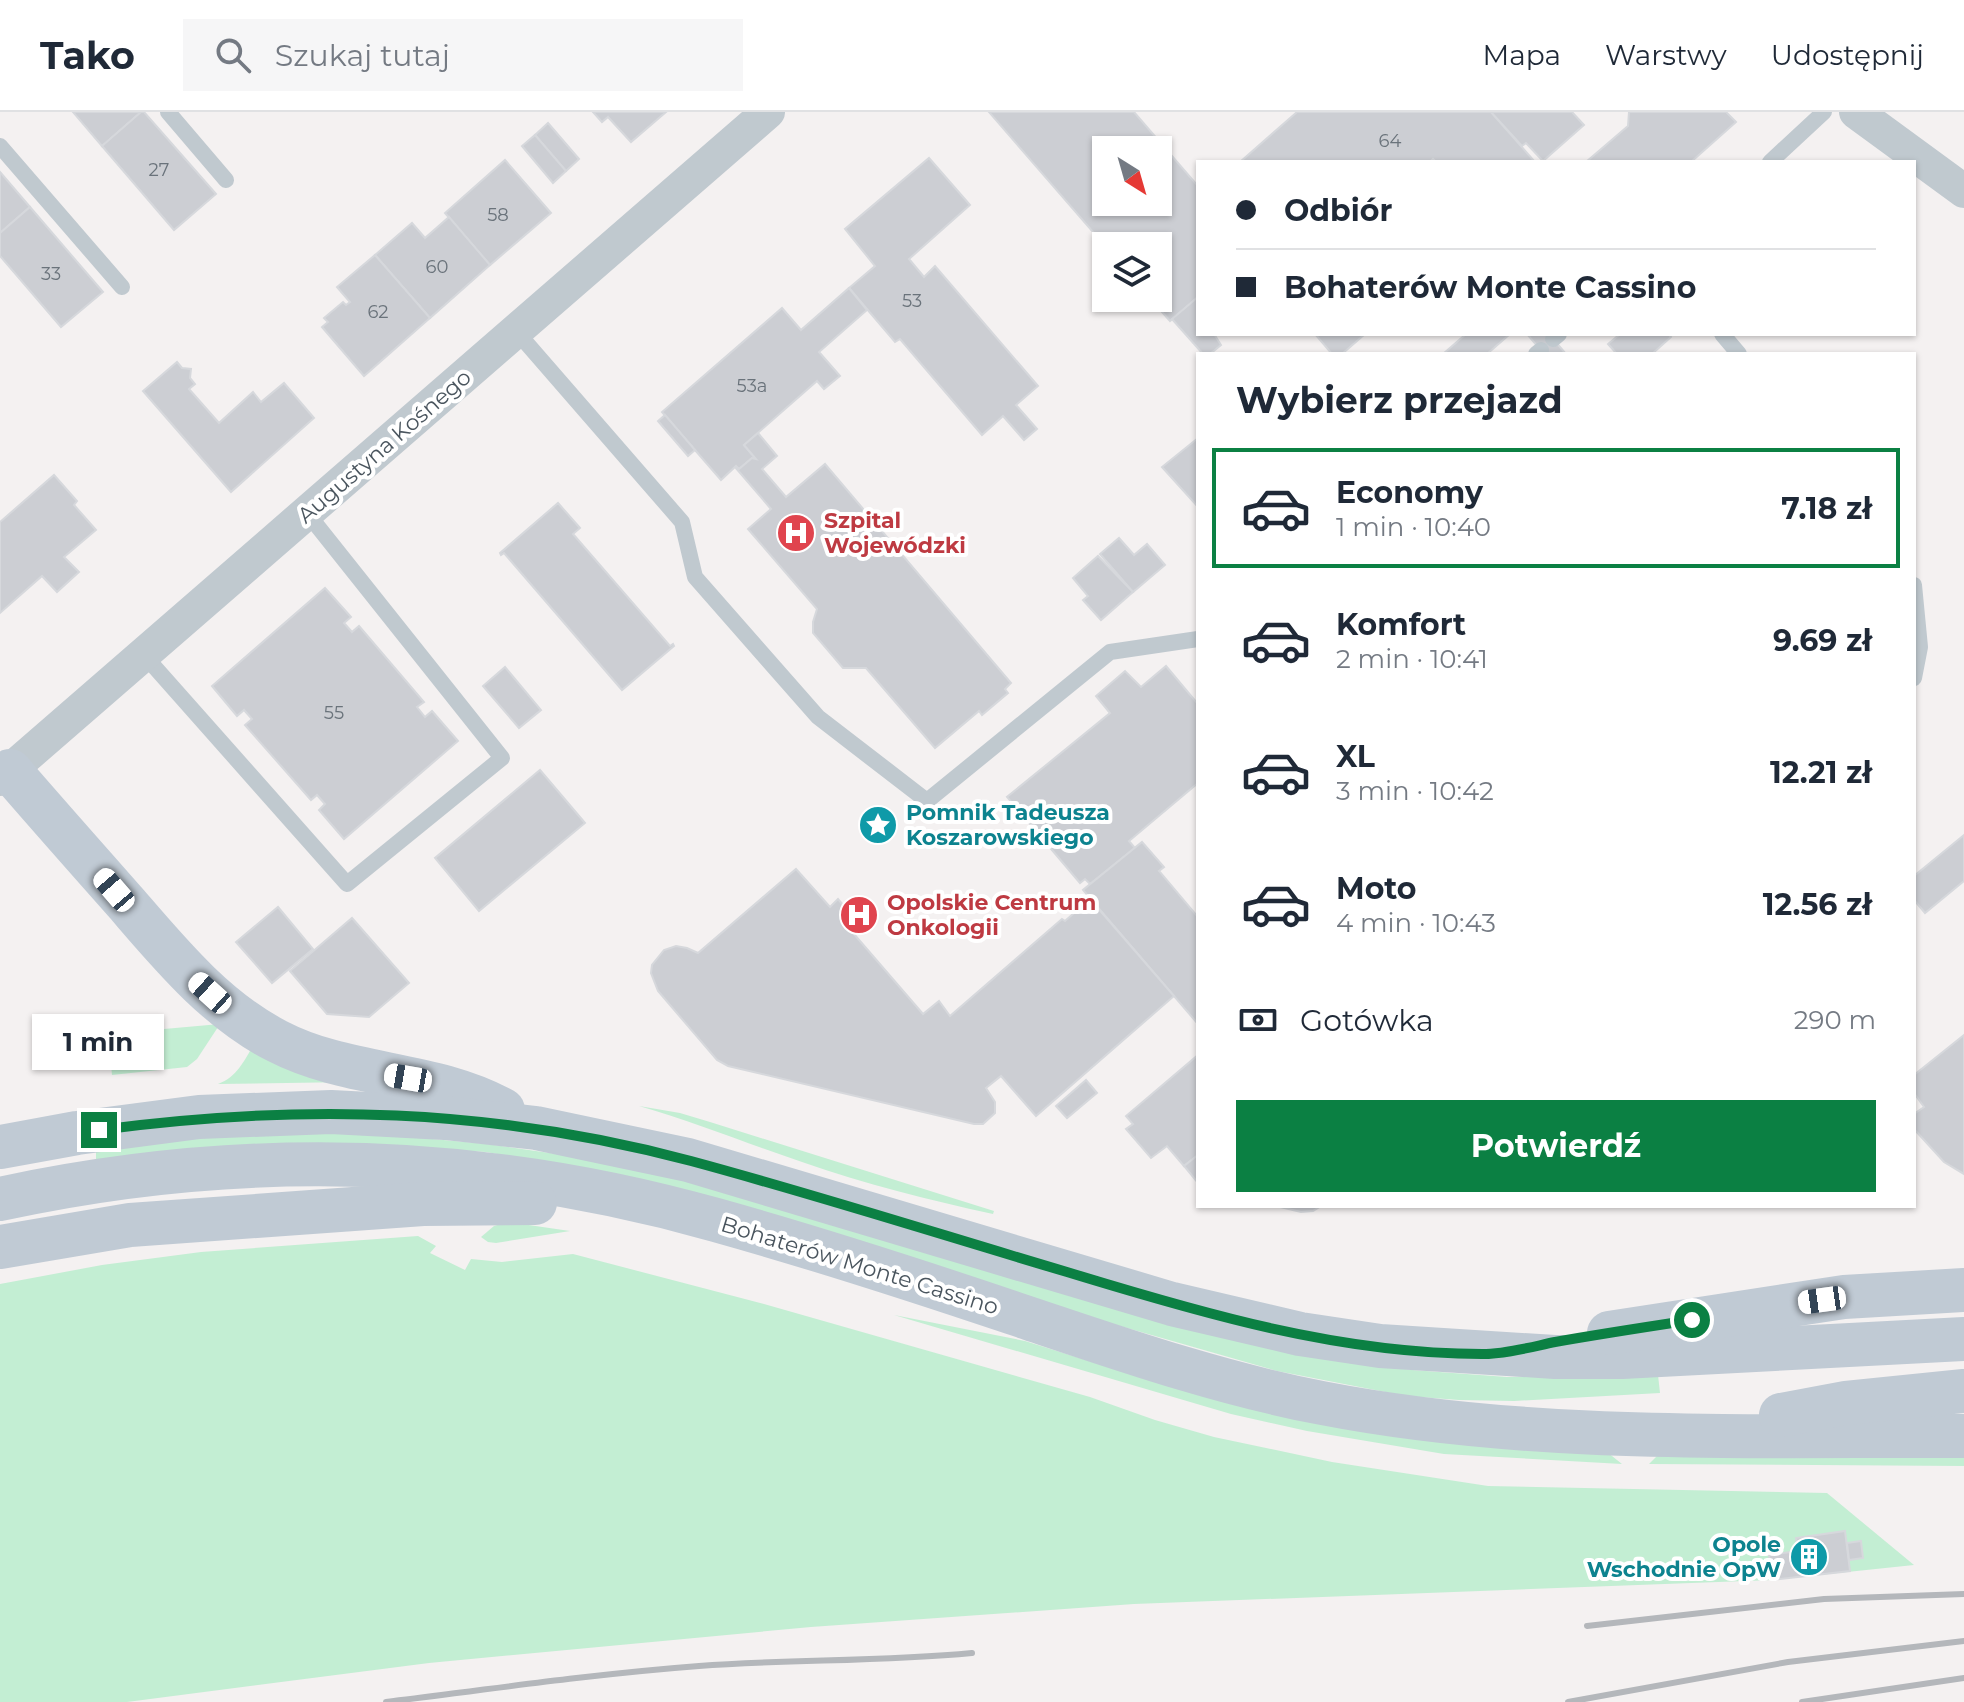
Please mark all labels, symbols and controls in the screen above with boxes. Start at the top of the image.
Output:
search box [183,19,743,91]
text: Tako [40,32,135,79]
icon: search [211,33,255,77]
text: Szukaj tutaj [275,37,450,74]
text: Mapa [1482,38,1561,72]
text: Warstwy [1605,38,1727,72]
text: Udostępnij [1771,38,1924,72]
house number: 64 [1379,130,1402,152]
north arrow [1092,136,1172,216]
map controls [1092,136,1172,312]
house number: 27 [149,159,169,181]
text: Odbiór [1284,192,1392,229]
house number: 58 [487,204,509,226]
button: layers [1092,232,1172,312]
house number: 60 [426,256,448,278]
house number: 33 [41,263,61,285]
text: Bohaterów Monte Cassino [1284,269,1696,306]
house number: 53 [902,290,922,312]
house number: 62 [367,301,389,323]
street label: Augustyna Kośnego [292,364,477,529]
house number: 53a [737,375,767,397]
text: Wybierz przejazd [1236,378,1563,422]
icon: car [1240,472,1312,544]
text: Economy [1336,474,1483,511]
text: 7.18 zł [1781,490,1872,527]
place label: Szpital Wojewódzki [824,507,966,559]
text: 1 min · 10:40 [1336,511,1491,543]
hospital icon: Szpital Wojewódzki [775,512,817,554]
icon: car [1240,604,1312,676]
text: Komfort [1336,606,1466,643]
text: 9.69 zł [1773,622,1872,659]
text: 2 min · 10:41 [1336,643,1488,675]
house number: 55 [324,702,344,724]
icon: car [1240,736,1312,808]
text: XL [1336,738,1375,775]
text: 12.21 zł [1770,754,1872,791]
text: 3 min · 10:42 [1336,775,1494,807]
place label: Pomnik Tadeusza Koszarowskiego [906,799,1110,851]
place icon: Pomnik Tadeusza Koszarowskiego [857,804,899,846]
car [89,864,139,916]
icon: car [1240,868,1312,940]
text: Moto [1336,870,1417,907]
text: 12.56 zł [1763,886,1872,923]
place label: Opolskie Centrum Onkologii [887,889,1096,941]
hospital icon: Opolskie Centrum Onkologii [838,894,880,936]
text: 4 min · 10:43 [1336,907,1496,939]
car [184,968,236,1018]
icon: cash [1236,998,1280,1042]
text: Gotówka [1300,1002,1434,1039]
text: 290 m [1794,1004,1876,1036]
callout: 1 min [33,1014,165,1070]
text: 1 min [63,1026,133,1058]
car [382,1062,434,1094]
button: Potwierdź [1236,1100,1876,1192]
route end [81,1112,117,1148]
street label: Bohaterów Monte Cassino [718,1210,1002,1321]
car [1797,1285,1847,1315]
route start [1674,1302,1710,1338]
place label: Opole Wschodnie OpW [1587,1531,1781,1583]
building icon: Opole Wschodnie OpW [1788,1536,1830,1578]

